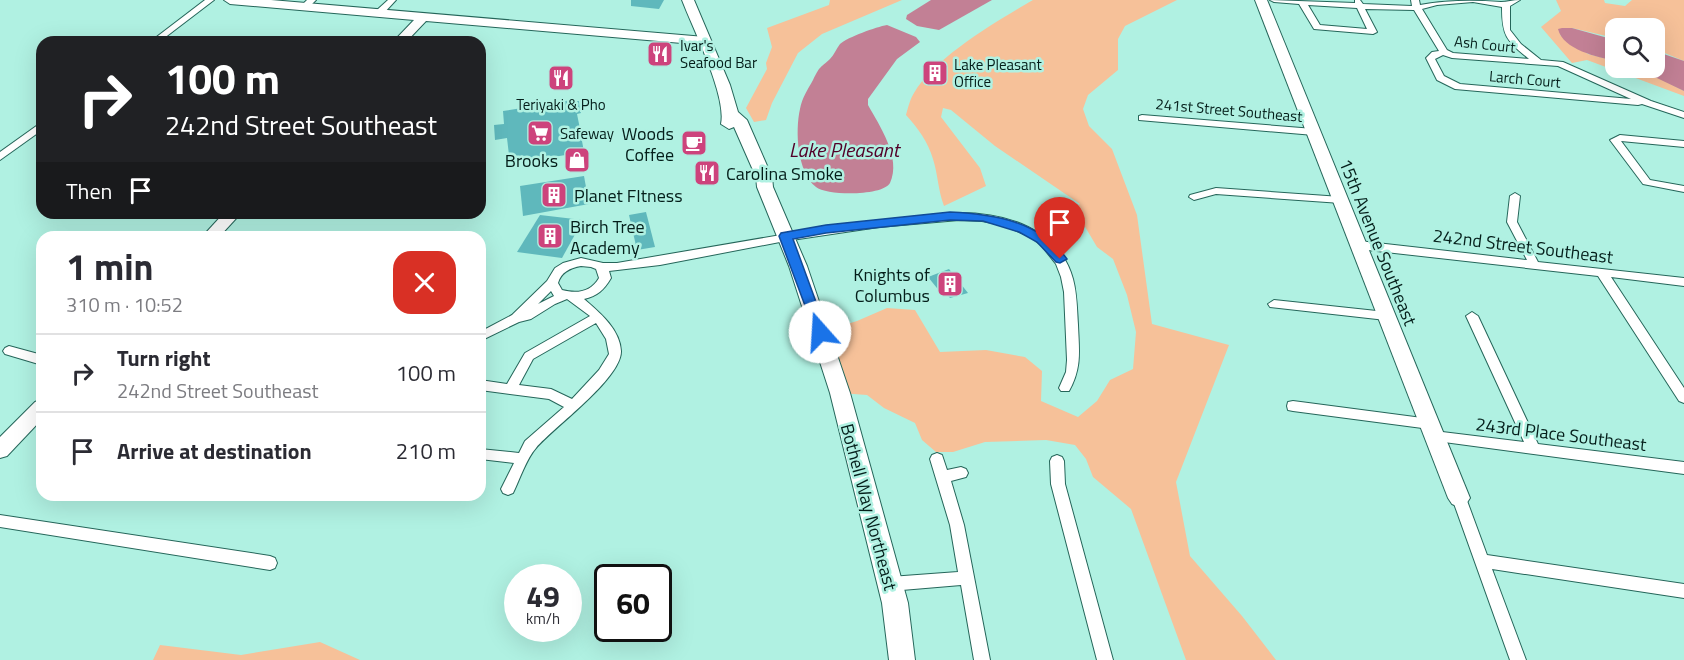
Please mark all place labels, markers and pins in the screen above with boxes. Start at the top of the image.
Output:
place label: Ivar's Seafood Bar [680,34,757,74]
restaurant icon: Ivar's Seafood Bar [645,39,675,69]
place label: Lake Pleasant Office [954,53,1043,93]
building icon: Lake Pleasant Office [920,58,950,88]
restaurant icon: Teriyaki & Pho [546,63,576,93]
place label: Teriyaki & Pho [516,93,606,116]
supermarket icon: Safeway [525,118,555,148]
place label: Woods Coffee [622,120,674,168]
place label: Safeway [560,122,614,145]
cafe icon: Woods Coffee [679,128,709,158]
shop icon: Brooks [562,145,592,175]
place label: Brooks [505,147,558,174]
restaurant icon: Carolina Smoke [692,158,722,188]
place label: Carolina Smoke [726,160,843,187]
building icon: Planet FItness [539,180,569,210]
place label: Planet FItness [574,182,683,209]
pin [1034,197,1085,259]
place label: Birch Tree Academy [570,213,645,261]
building icon: Birch Tree Academy [535,221,565,251]
place label: Knights of Columbus [853,261,930,309]
building icon: Knights of Columbus [935,269,965,299]

